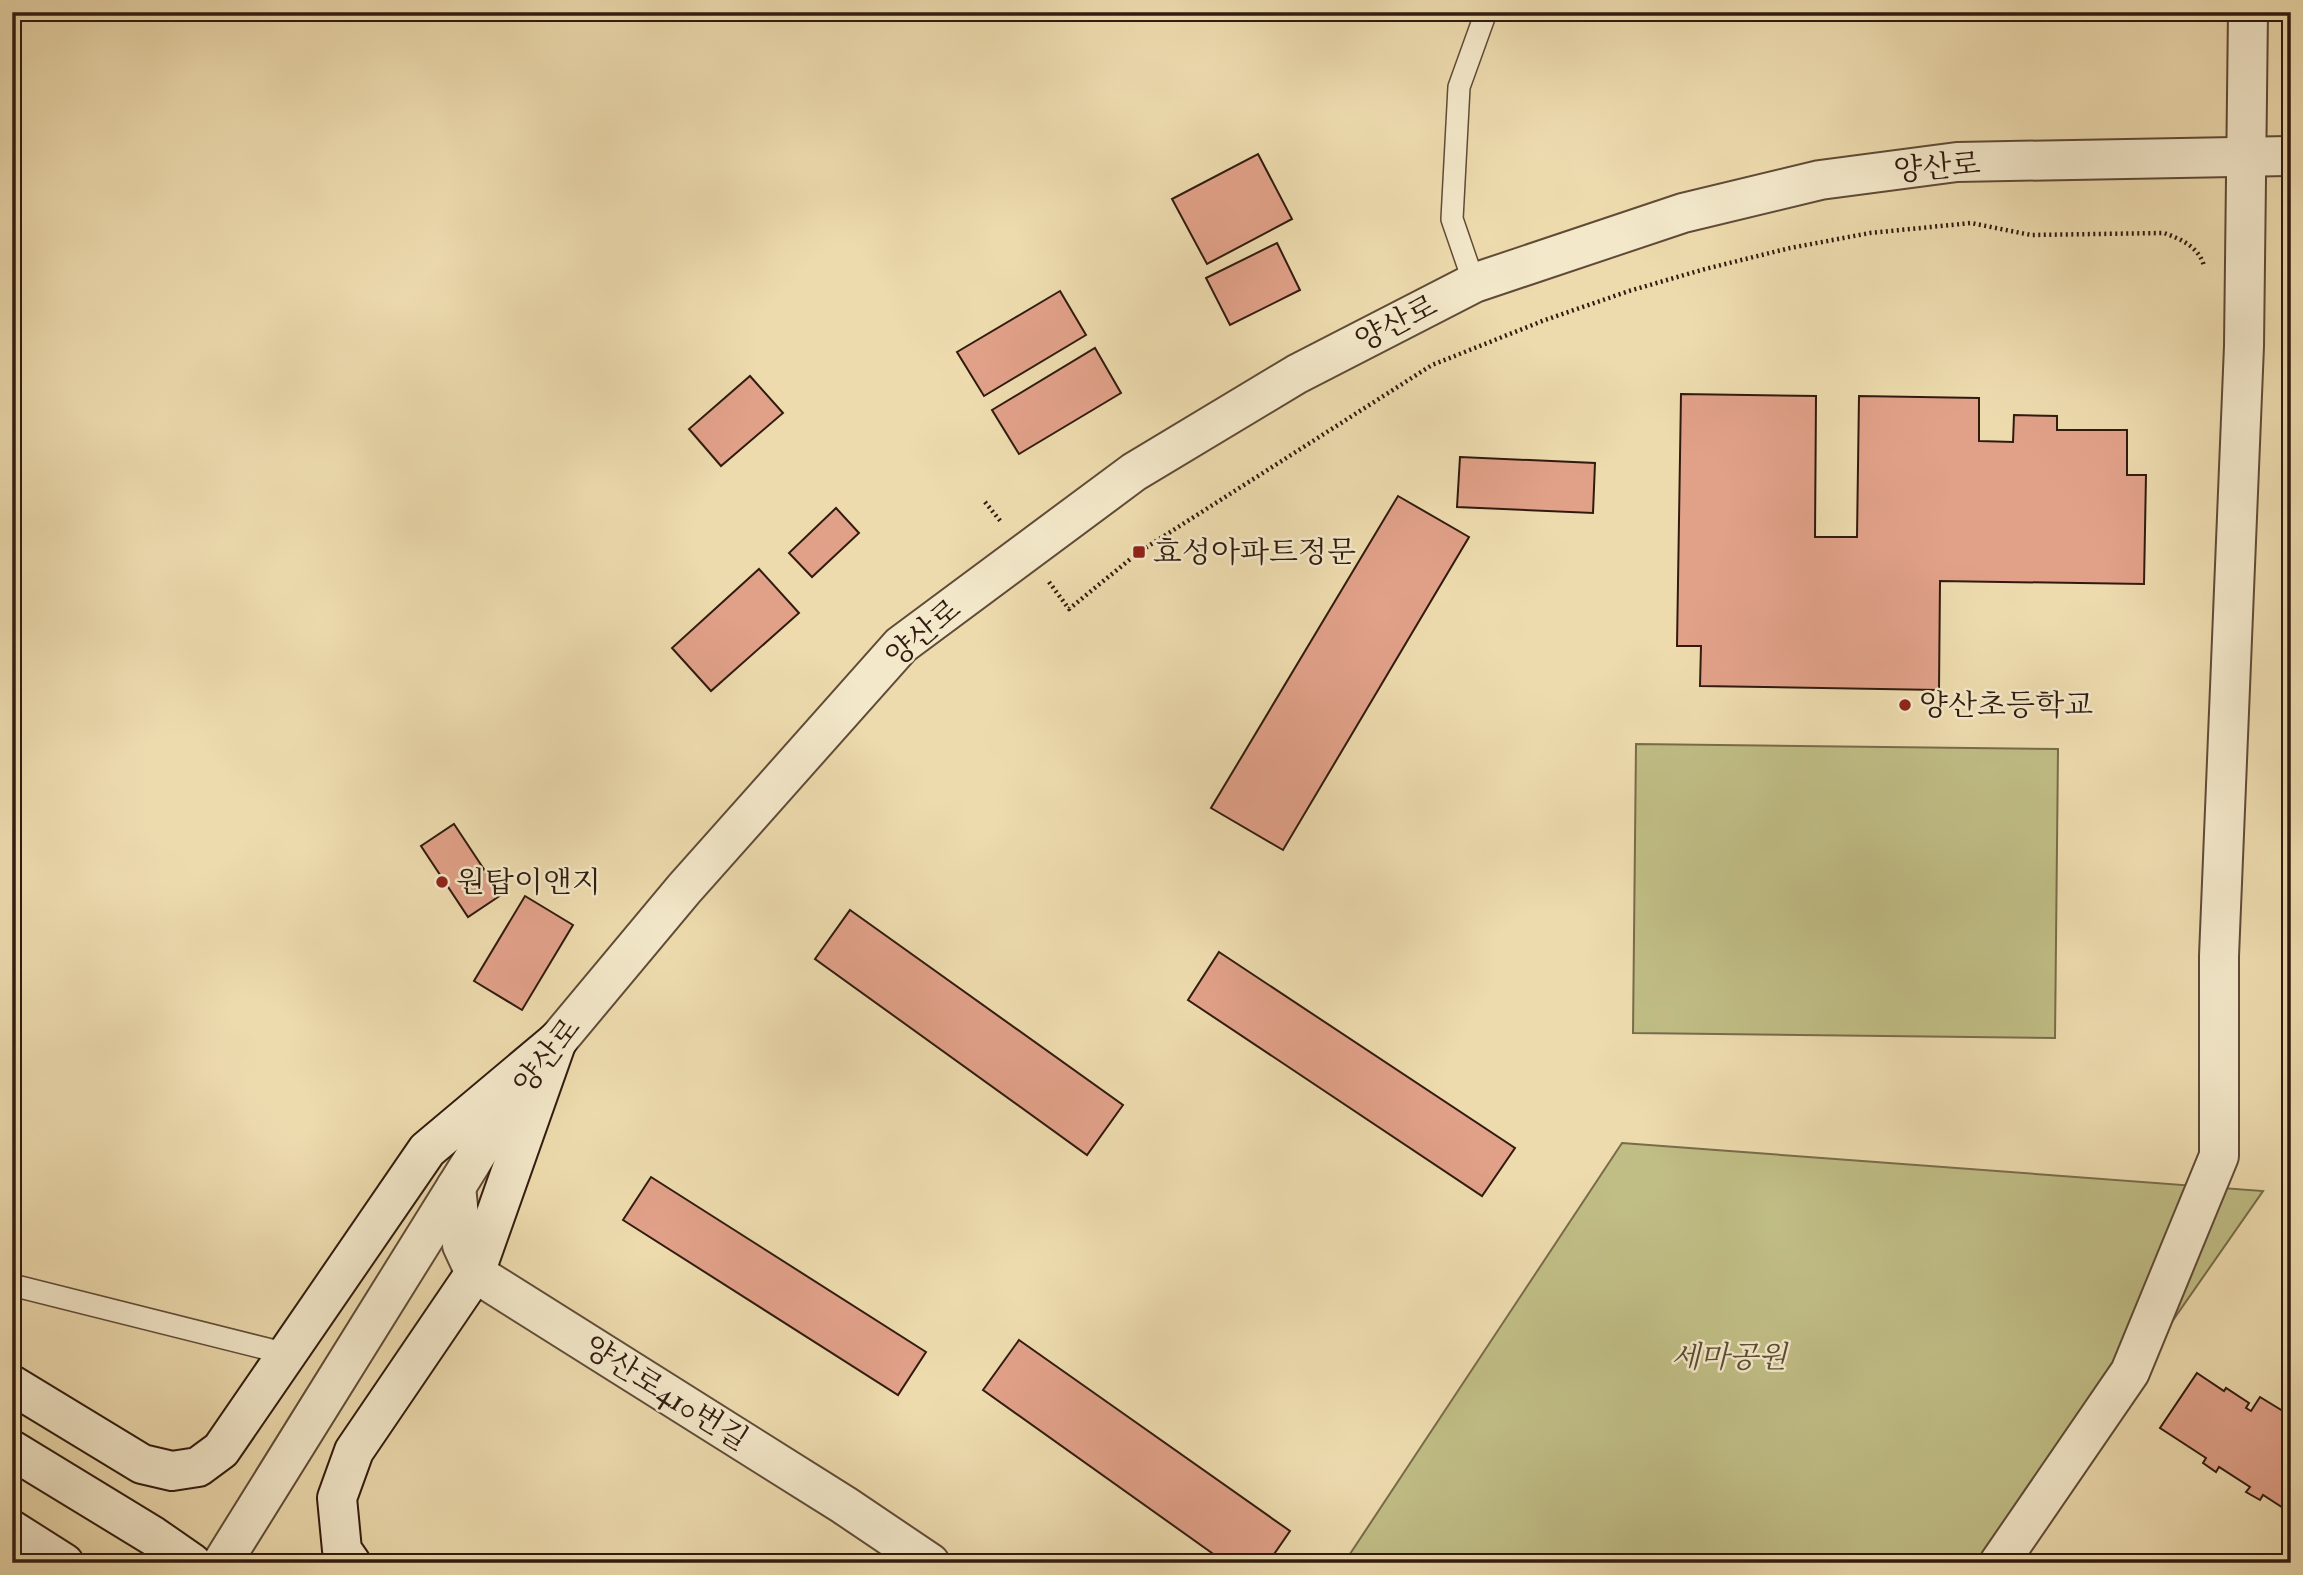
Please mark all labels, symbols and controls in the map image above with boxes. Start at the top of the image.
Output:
street label: 양산로 [1892,145,1982,190]
street label: 양산로 [1349,287,1443,360]
place label: 효성아파트정문 [1153,534,1356,571]
marker: 효성아파트정문 [1131,544,1147,560]
street label: 양산로 [878,591,969,676]
place label: 양산초등학교 [1919,687,2093,724]
marker: 양산초등학교 [1897,697,1913,713]
place label: 원탑이앤지 [456,864,601,901]
marker: 원탑이앤지 [434,874,450,890]
street label: 양산로 [506,1011,589,1102]
street label: 양산로410번길 [577,1328,755,1459]
park label: 세마공원 [1671,1339,1789,1376]

